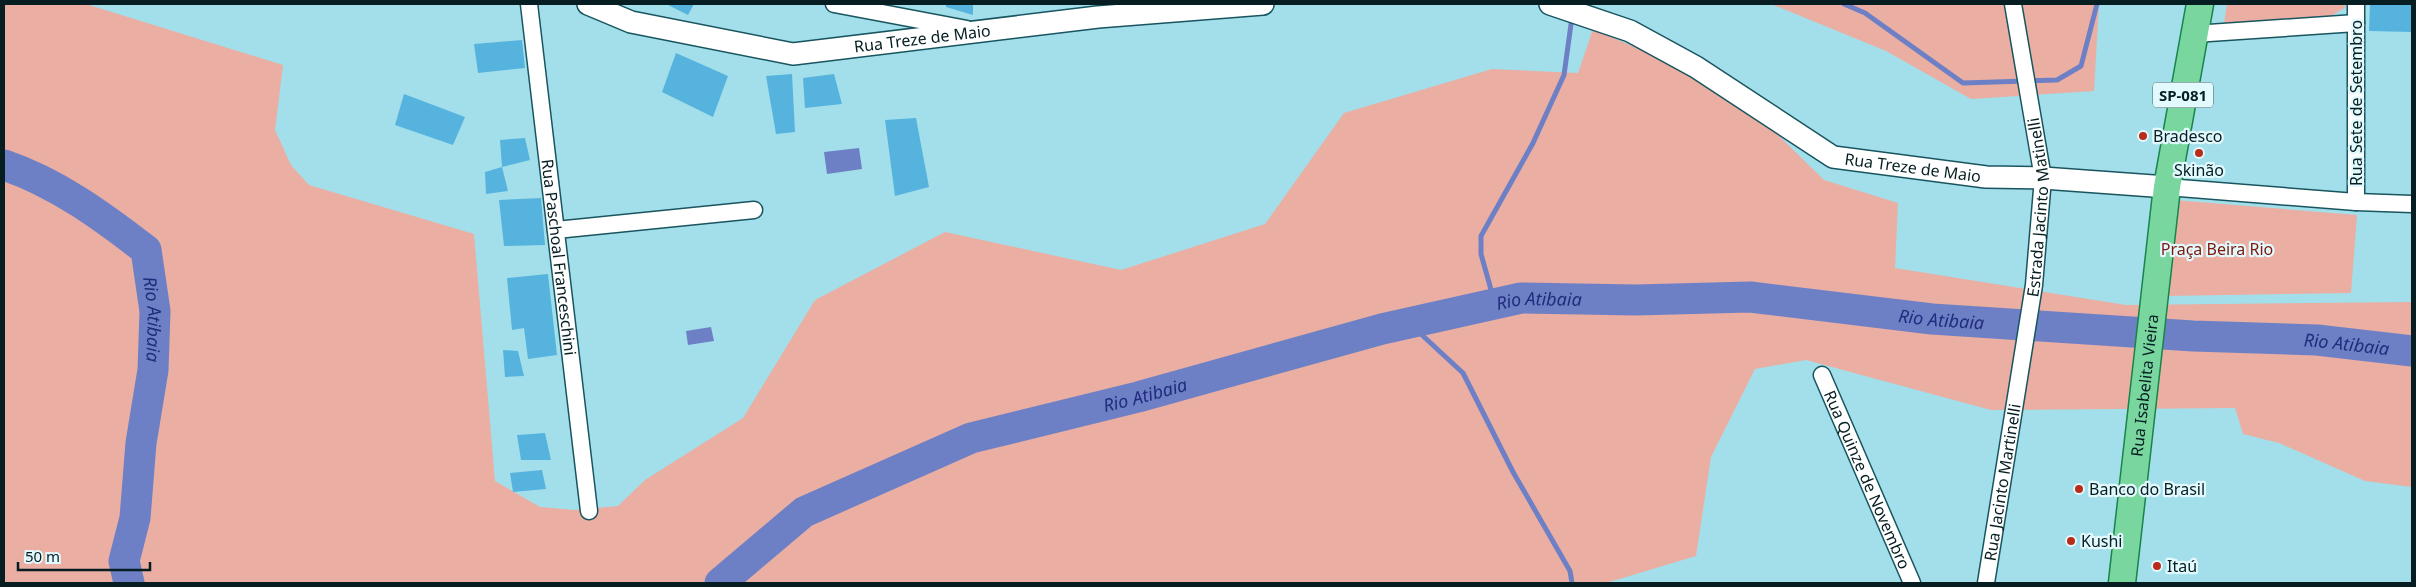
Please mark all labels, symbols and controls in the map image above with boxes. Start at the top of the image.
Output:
street label: Rua Treze de Maio [853,19,992,58]
street label: Rua Sete de Setembro [2345,20,2367,186]
road number: SP-081 [2153,82,2213,108]
street label: Estrada Jacinto Matinelli [2021,116,2055,299]
place label: Bradesco [2153,125,2223,147]
marker: Bradesco [2137,130,2149,142]
marker: Skinão [2193,147,2205,159]
street label: Rua Treze de Maio [1843,148,1982,187]
street label: Rua Paschoal Franceschini [536,158,581,357]
place label: Skinão [2174,159,2224,181]
park label: Praça Beira Rio [2161,238,2273,260]
water label: Rio Atibaia [138,275,168,363]
water label: Rio Atibaia [1494,286,1582,315]
water label: Rio Atibaia [1897,303,1985,334]
street label: Rua Isabelita Vieira [2125,313,2163,458]
water label: Rio Atibaia [2303,328,2391,360]
water label: Rio Atibaia [1100,372,1190,417]
street label: Rua Quinze de Novembro [1819,387,1916,572]
street label: Rua Jacinto Martinelli [1979,402,2026,563]
place label: Banco do Brasil [2089,478,2205,500]
marker: Banco do Brasil [2073,483,2085,495]
place label: Kushi [2081,530,2122,552]
marker: Kushi [2065,535,2077,547]
scale bar [18,540,150,572]
text: 50 m [25,546,60,566]
place label: Itaú [2167,555,2197,577]
marker: Itaú [2151,560,2163,572]

